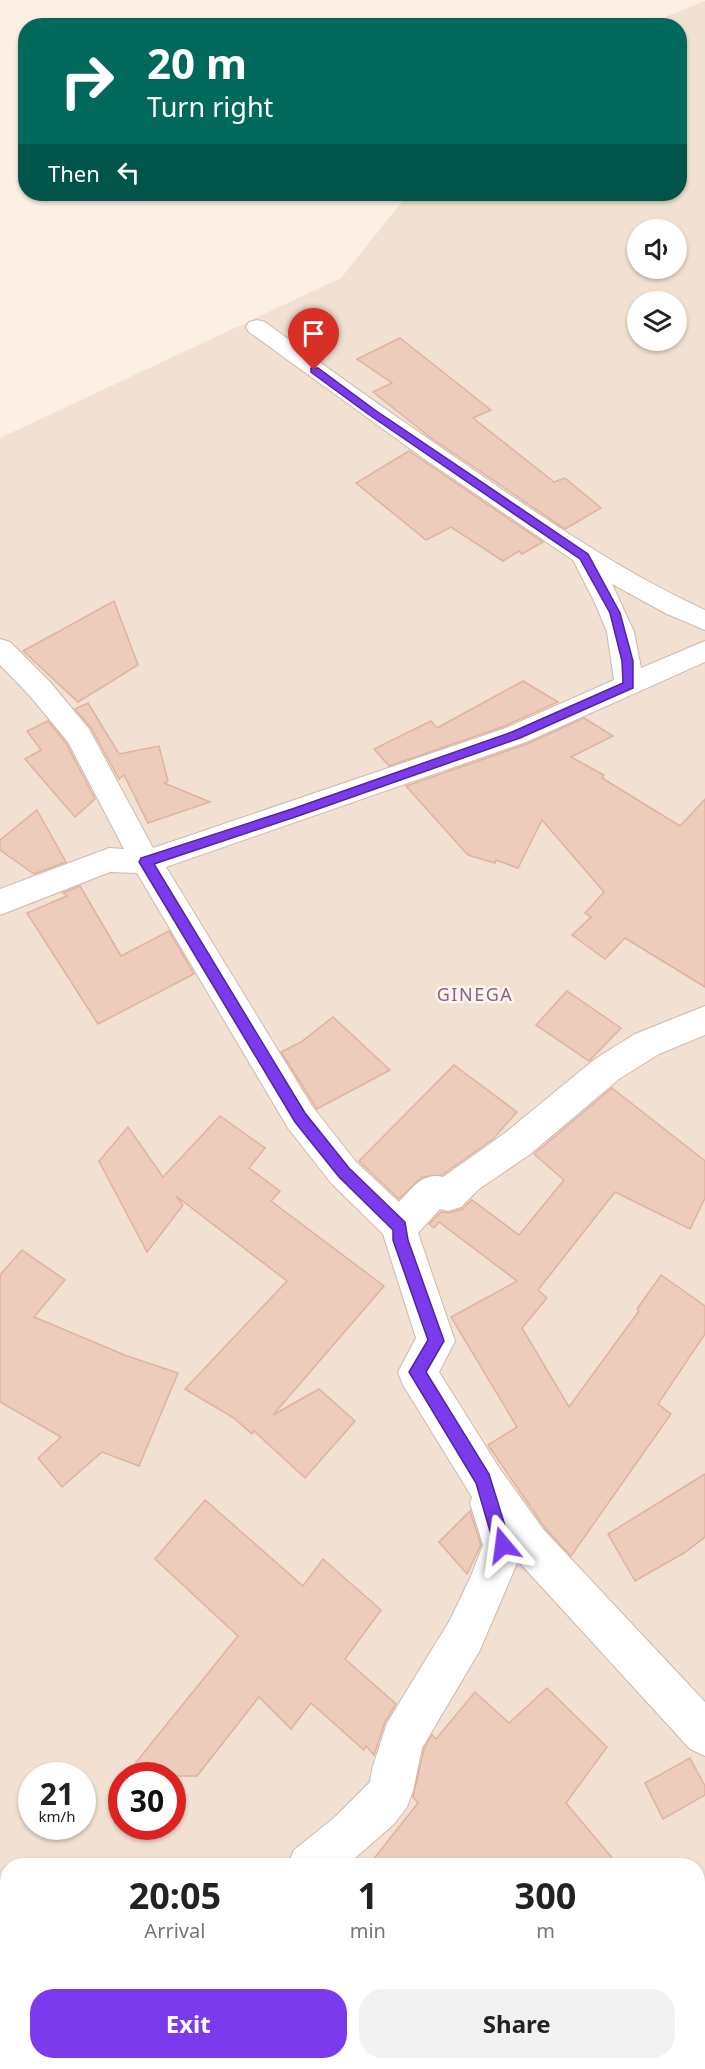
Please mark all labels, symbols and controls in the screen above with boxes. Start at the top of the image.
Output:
text: 20 m [147,34,247,91]
icon: right [48,42,126,120]
text: Turn right [147,88,273,125]
icon: left [112,156,145,189]
text: Then [48,158,100,188]
map controls [627,219,687,351]
button: sound [627,219,687,279]
button: layers [627,291,687,351]
pin [288,308,339,370]
icon: arrive [297,317,330,350]
district label: GINEGA [437,982,513,1006]
position arrow [471,1513,535,1577]
speed limit sign: 30 [108,1762,186,1840]
text: 21 [40,1773,74,1814]
text: km/h [39,1806,75,1826]
text: 20:05 [129,1871,221,1920]
text: 1 [358,1871,378,1920]
text: 300 [515,1871,576,1920]
text: Arrival [144,1917,205,1944]
text: min [350,1917,386,1944]
text: m [536,1917,555,1944]
button: Exit [30,1989,347,2058]
button: Share [359,1989,675,2058]

